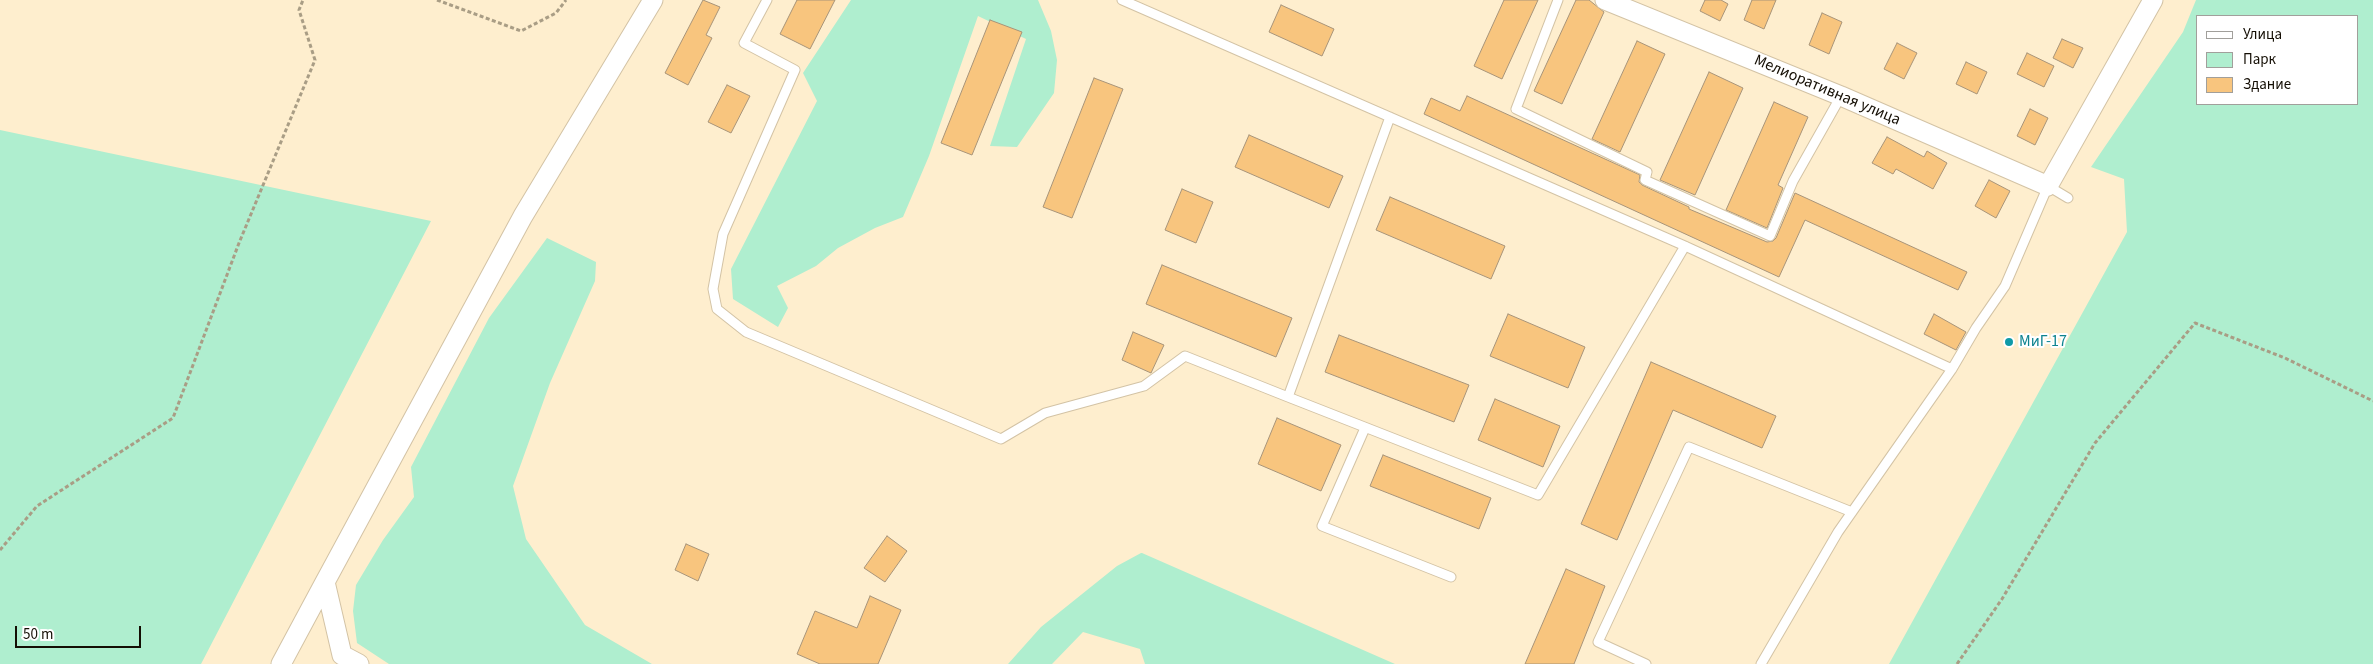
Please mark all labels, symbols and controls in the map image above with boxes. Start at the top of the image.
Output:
legend [2196,15,2358,105]
text: Улица [2243,24,2282,45]
text: Парк [2243,49,2276,70]
street label: Мелиоративная улица [1751,51,1903,131]
text: Здание [2243,74,2291,95]
place label: МиГ-17 [2019,332,2067,352]
marker: МиГ-17 [2003,336,2015,348]
scale bar [18,616,144,648]
text: 50 m [23,624,53,645]

